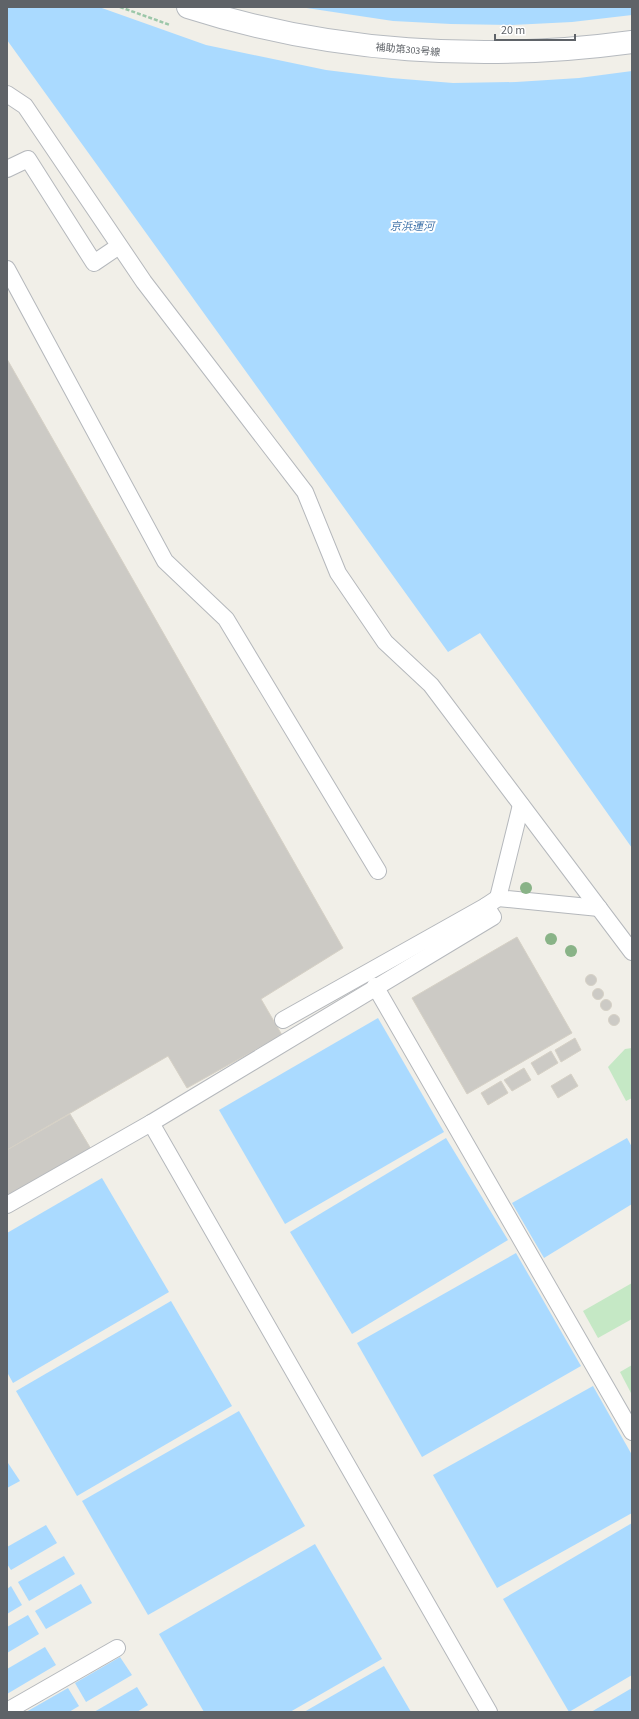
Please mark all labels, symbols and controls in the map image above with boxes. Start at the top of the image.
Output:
scale bar [495,16,575,42]
text: 20 m [501,22,525,39]
street label: 補助第303号線 [375,40,441,60]
water label: 京浜運河 [390,219,436,234]

